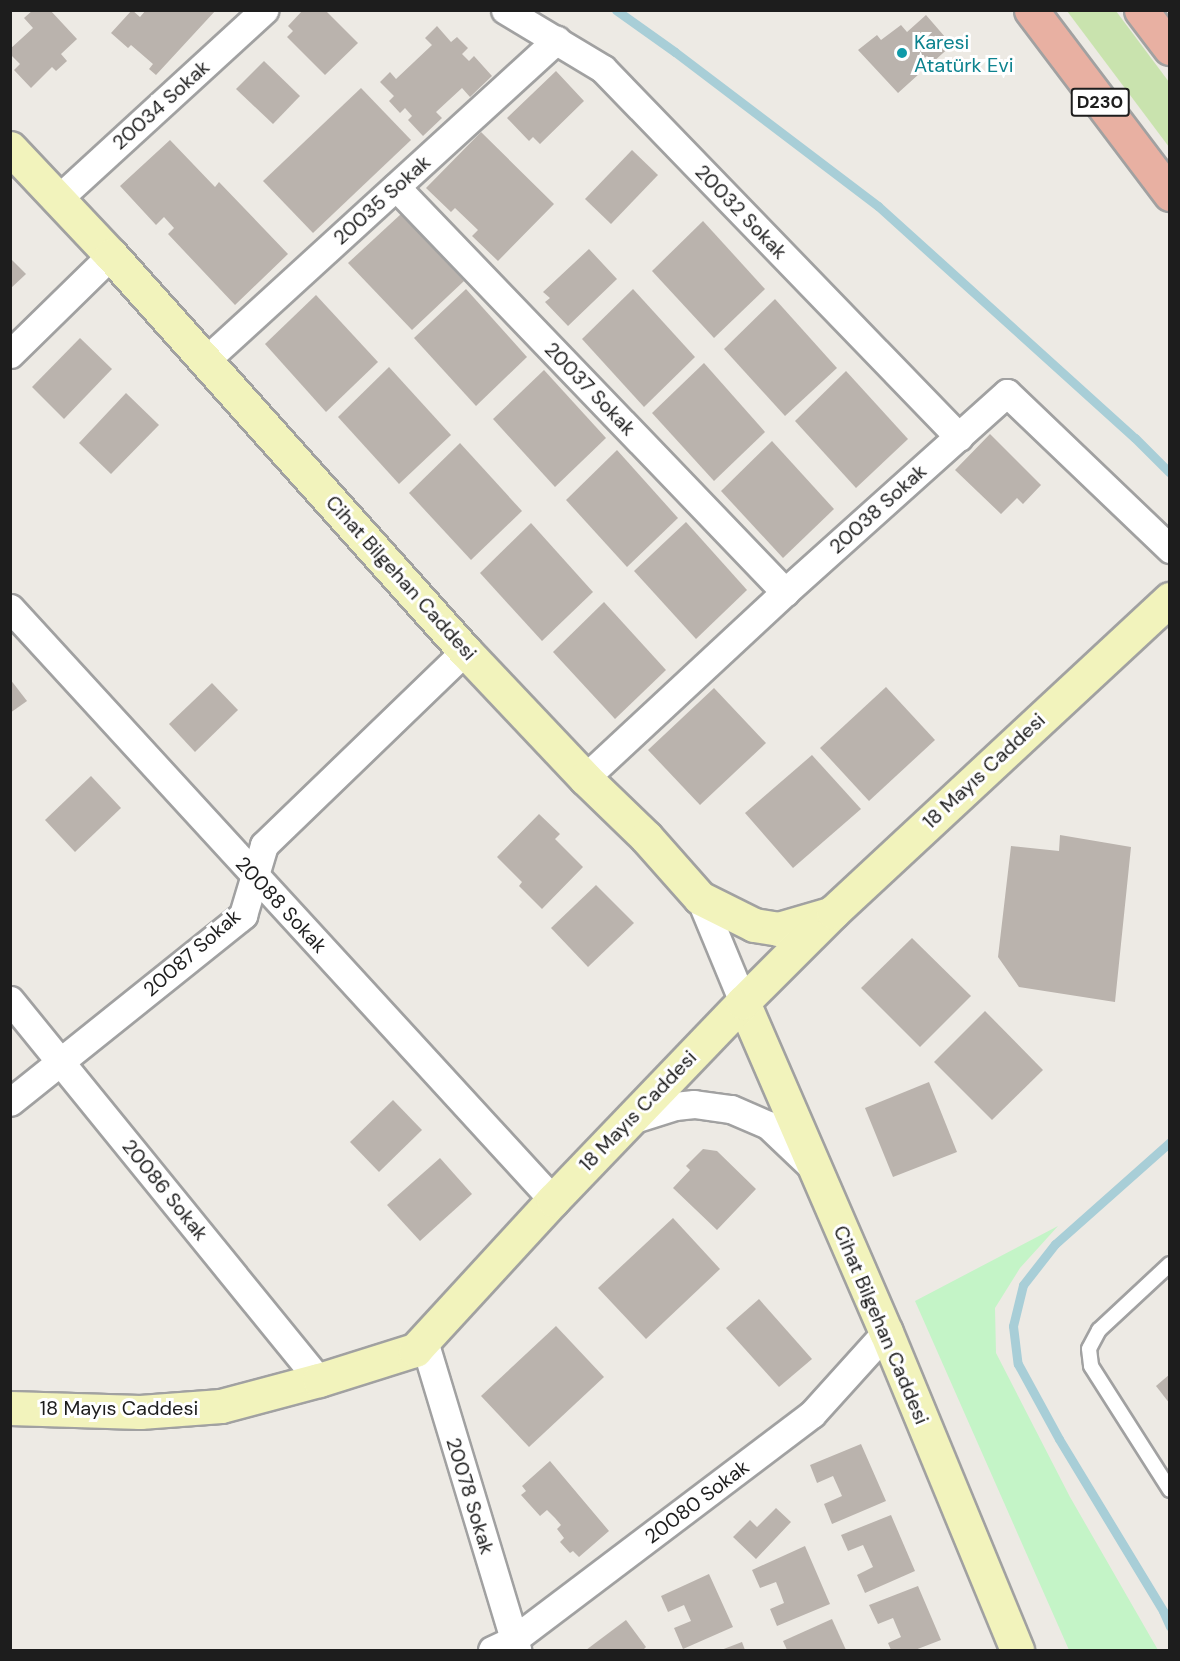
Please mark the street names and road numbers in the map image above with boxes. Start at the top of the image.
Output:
street label: 20034 Sokak [107,55,215,155]
road number: D230 [1070,87,1130,117]
street label: 20035 Sokak [328,150,436,250]
street label: 20032 Sokak [690,160,792,264]
street label: 20037 Sokak [539,337,641,441]
street label: 20038 Sokak [824,459,932,559]
street label: Cihat Bilgehan Caddesi [321,491,481,665]
street label: 18 Mayıs Caddesi [918,708,1050,834]
street label: 20088 Sokak [230,852,332,958]
street label: 20087 Sokak [139,904,245,1002]
street label: 18 Mayıs Caddesi [574,1046,702,1176]
street label: 20086 Sokak [117,1135,213,1245]
street label: Cihat Bilgehan Caddesi [828,1222,934,1428]
street label: 18 Mayıs Caddesi [40,1396,198,1420]
street label: 20078 Sokak [441,1435,499,1557]
street label: 20080 Sokak [640,1455,754,1549]

